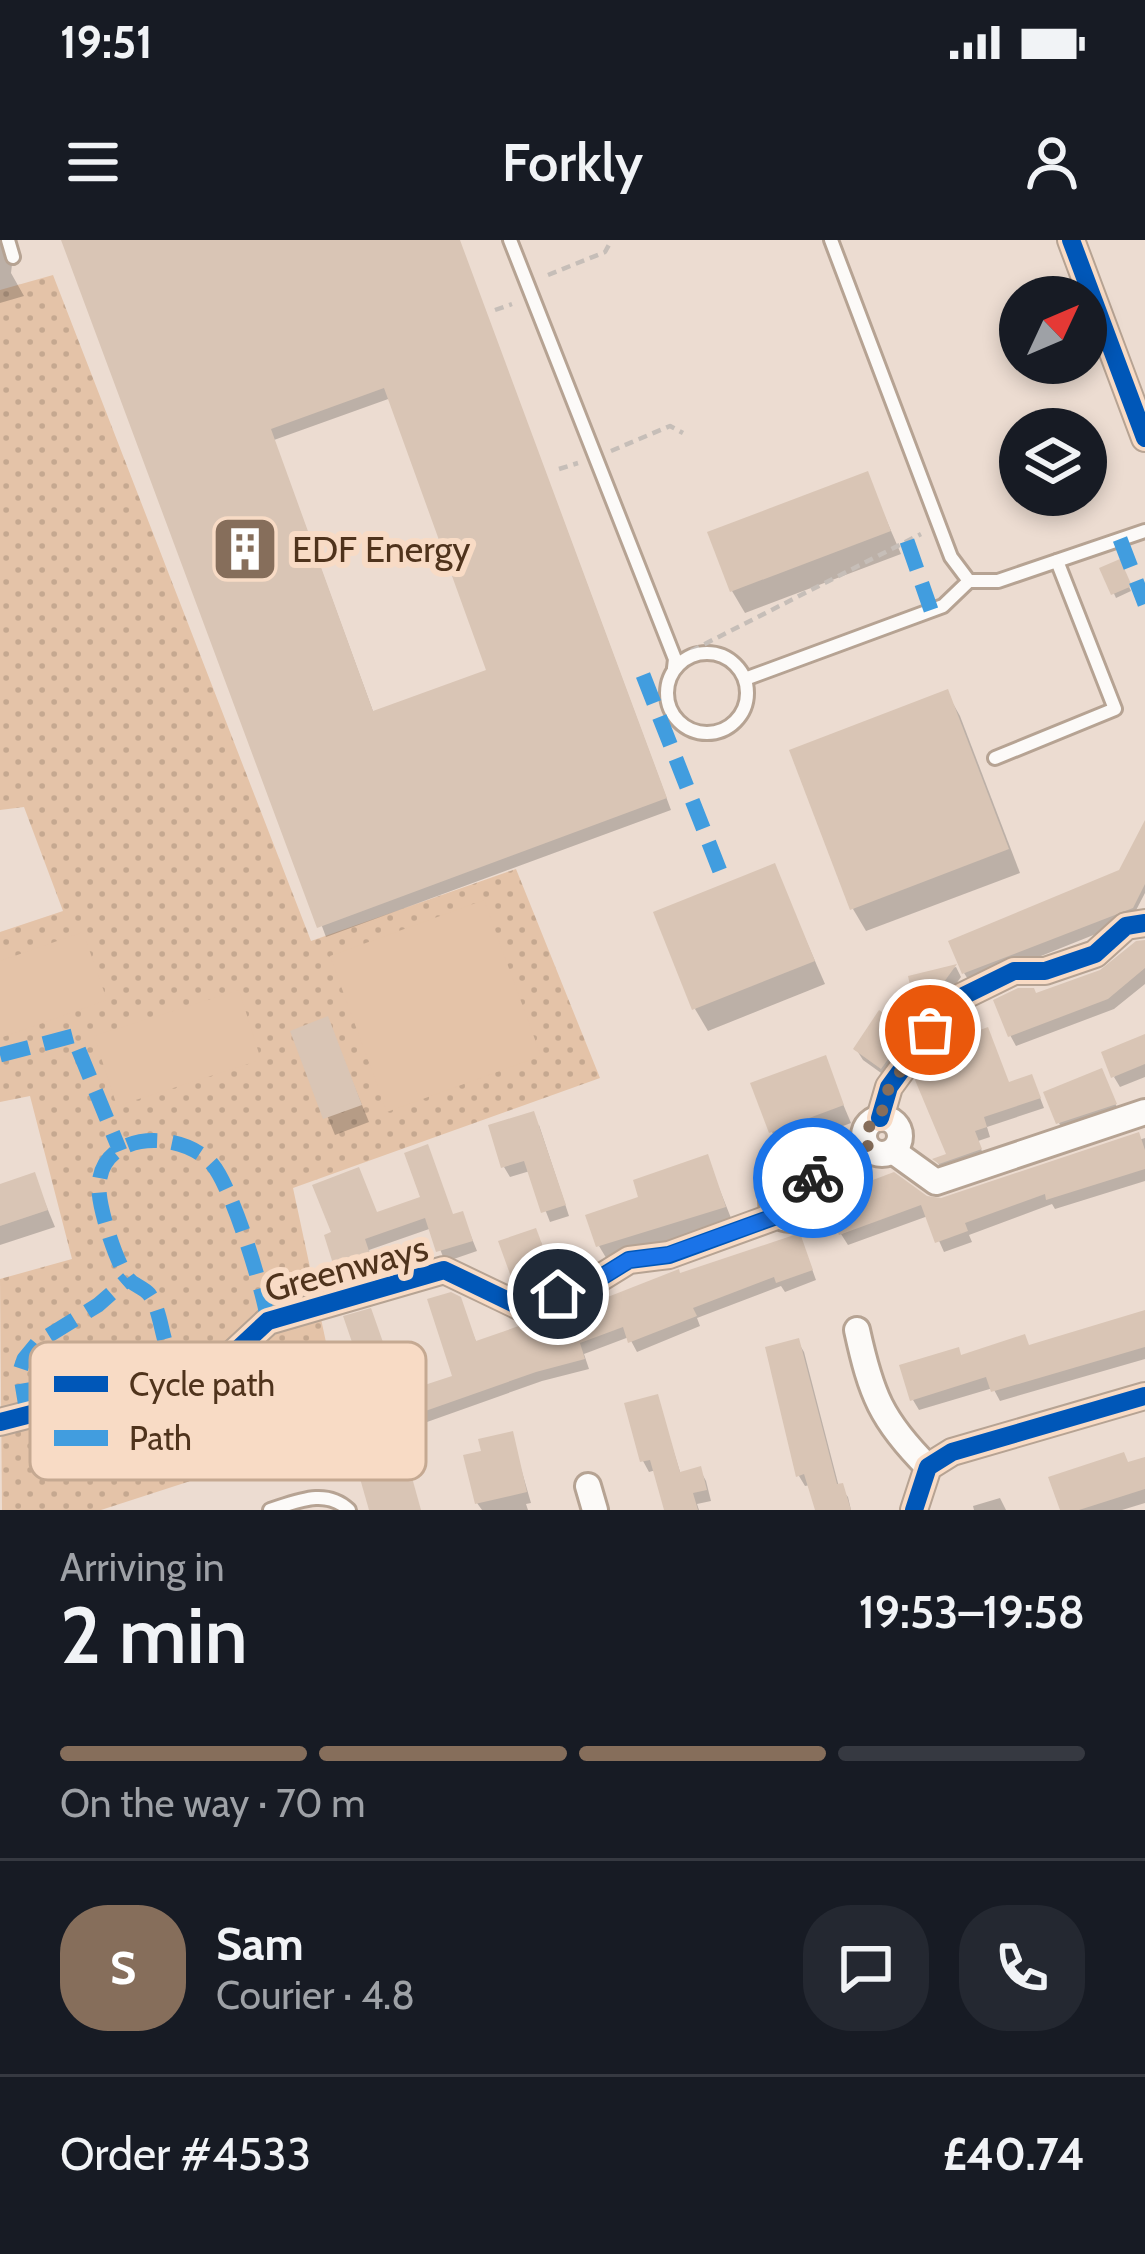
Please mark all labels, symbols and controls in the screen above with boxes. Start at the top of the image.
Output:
text: 19:51 [60,15,153,69]
icon: menu [60,129,126,195]
text: Forkly [502,129,643,195]
icon: person [1019,129,1085,195]
north arrow [999,276,1107,384]
map controls [999,276,1107,516]
button: layers [999,408,1107,516]
building icon: EDF Energy [210,514,280,584]
place label: EDF Energy [292,527,471,571]
pin [879,979,981,1081]
icon: bag [897,997,963,1063]
courier [753,1118,873,1238]
icon: bike [780,1145,846,1211]
street label: Greenways [260,1225,432,1311]
pin [507,1243,609,1345]
icon: home [525,1261,591,1327]
legend [30,1342,426,1480]
text: Cycle path [129,1364,275,1404]
text: Path [129,1418,192,1458]
text: Arriving in [60,1543,224,1591]
text: 19:53–19:58 [859,1585,1085,1639]
text: 2 min [60,1588,248,1683]
text: On the way · 70 m [60,1779,365,1827]
button: chat [803,1905,929,2031]
button: phone [959,1905,1085,2031]
text: Sam [216,1917,304,1971]
text: S [110,1941,136,1995]
text: Courier · 4.8 [216,1971,415,2019]
text: Order #4533 [60,2127,311,2181]
text: £40.74 [943,2127,1085,2181]

